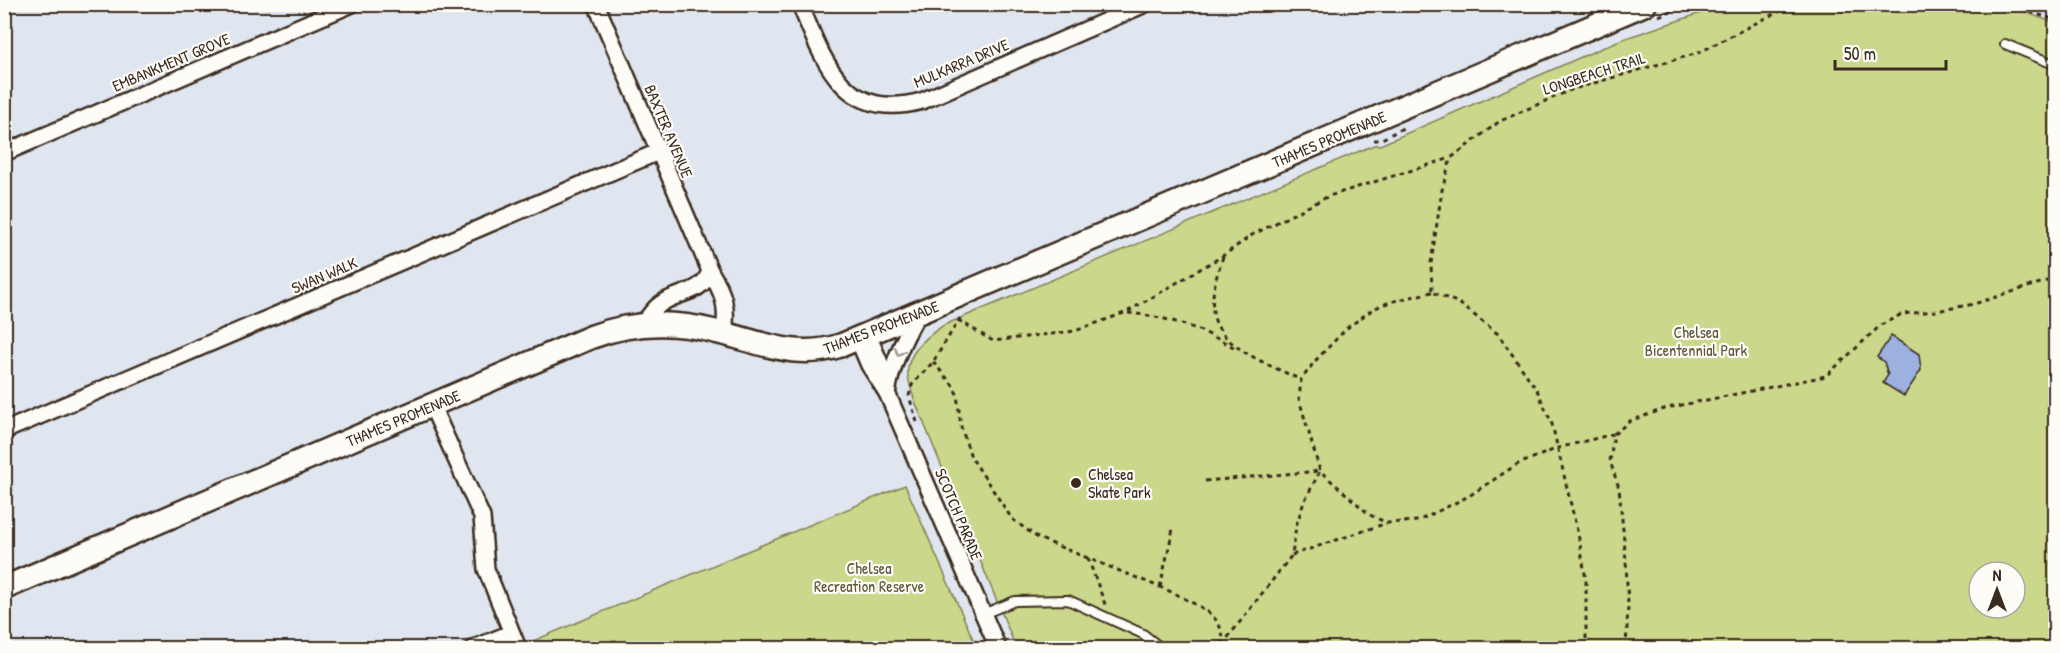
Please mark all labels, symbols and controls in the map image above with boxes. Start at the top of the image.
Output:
street label: EMBANKMENT GROVE [109,27,233,97]
street label: MULKARRA DRIVE [910,33,1012,93]
scale bar [1835,33,1946,71]
text: 50 m [1844,41,1876,66]
street label: LONGBEACH TRAIL [1540,46,1648,100]
street label: BAXTER AVENUE [639,81,699,181]
street label: THAMES PROMENADE [1269,105,1389,173]
street label: SWAN WALK [288,251,361,299]
street label: THAMES PROMENADE [820,295,942,359]
park label: Chelsea Bicentennial Park [1645,321,1748,361]
one-way arrow [894,346,906,357]
street label: THAMES PROMENADE [343,384,463,452]
place label: Chelsea Skate Park [1088,463,1151,503]
street label: SCOTCH PARADE [930,465,988,563]
marker: Chelsea Skate Park [1069,476,1083,490]
park label: Chelsea Recreation Reserve [814,557,925,597]
north arrow [1967,560,2027,620]
text: N [1993,564,2002,586]

